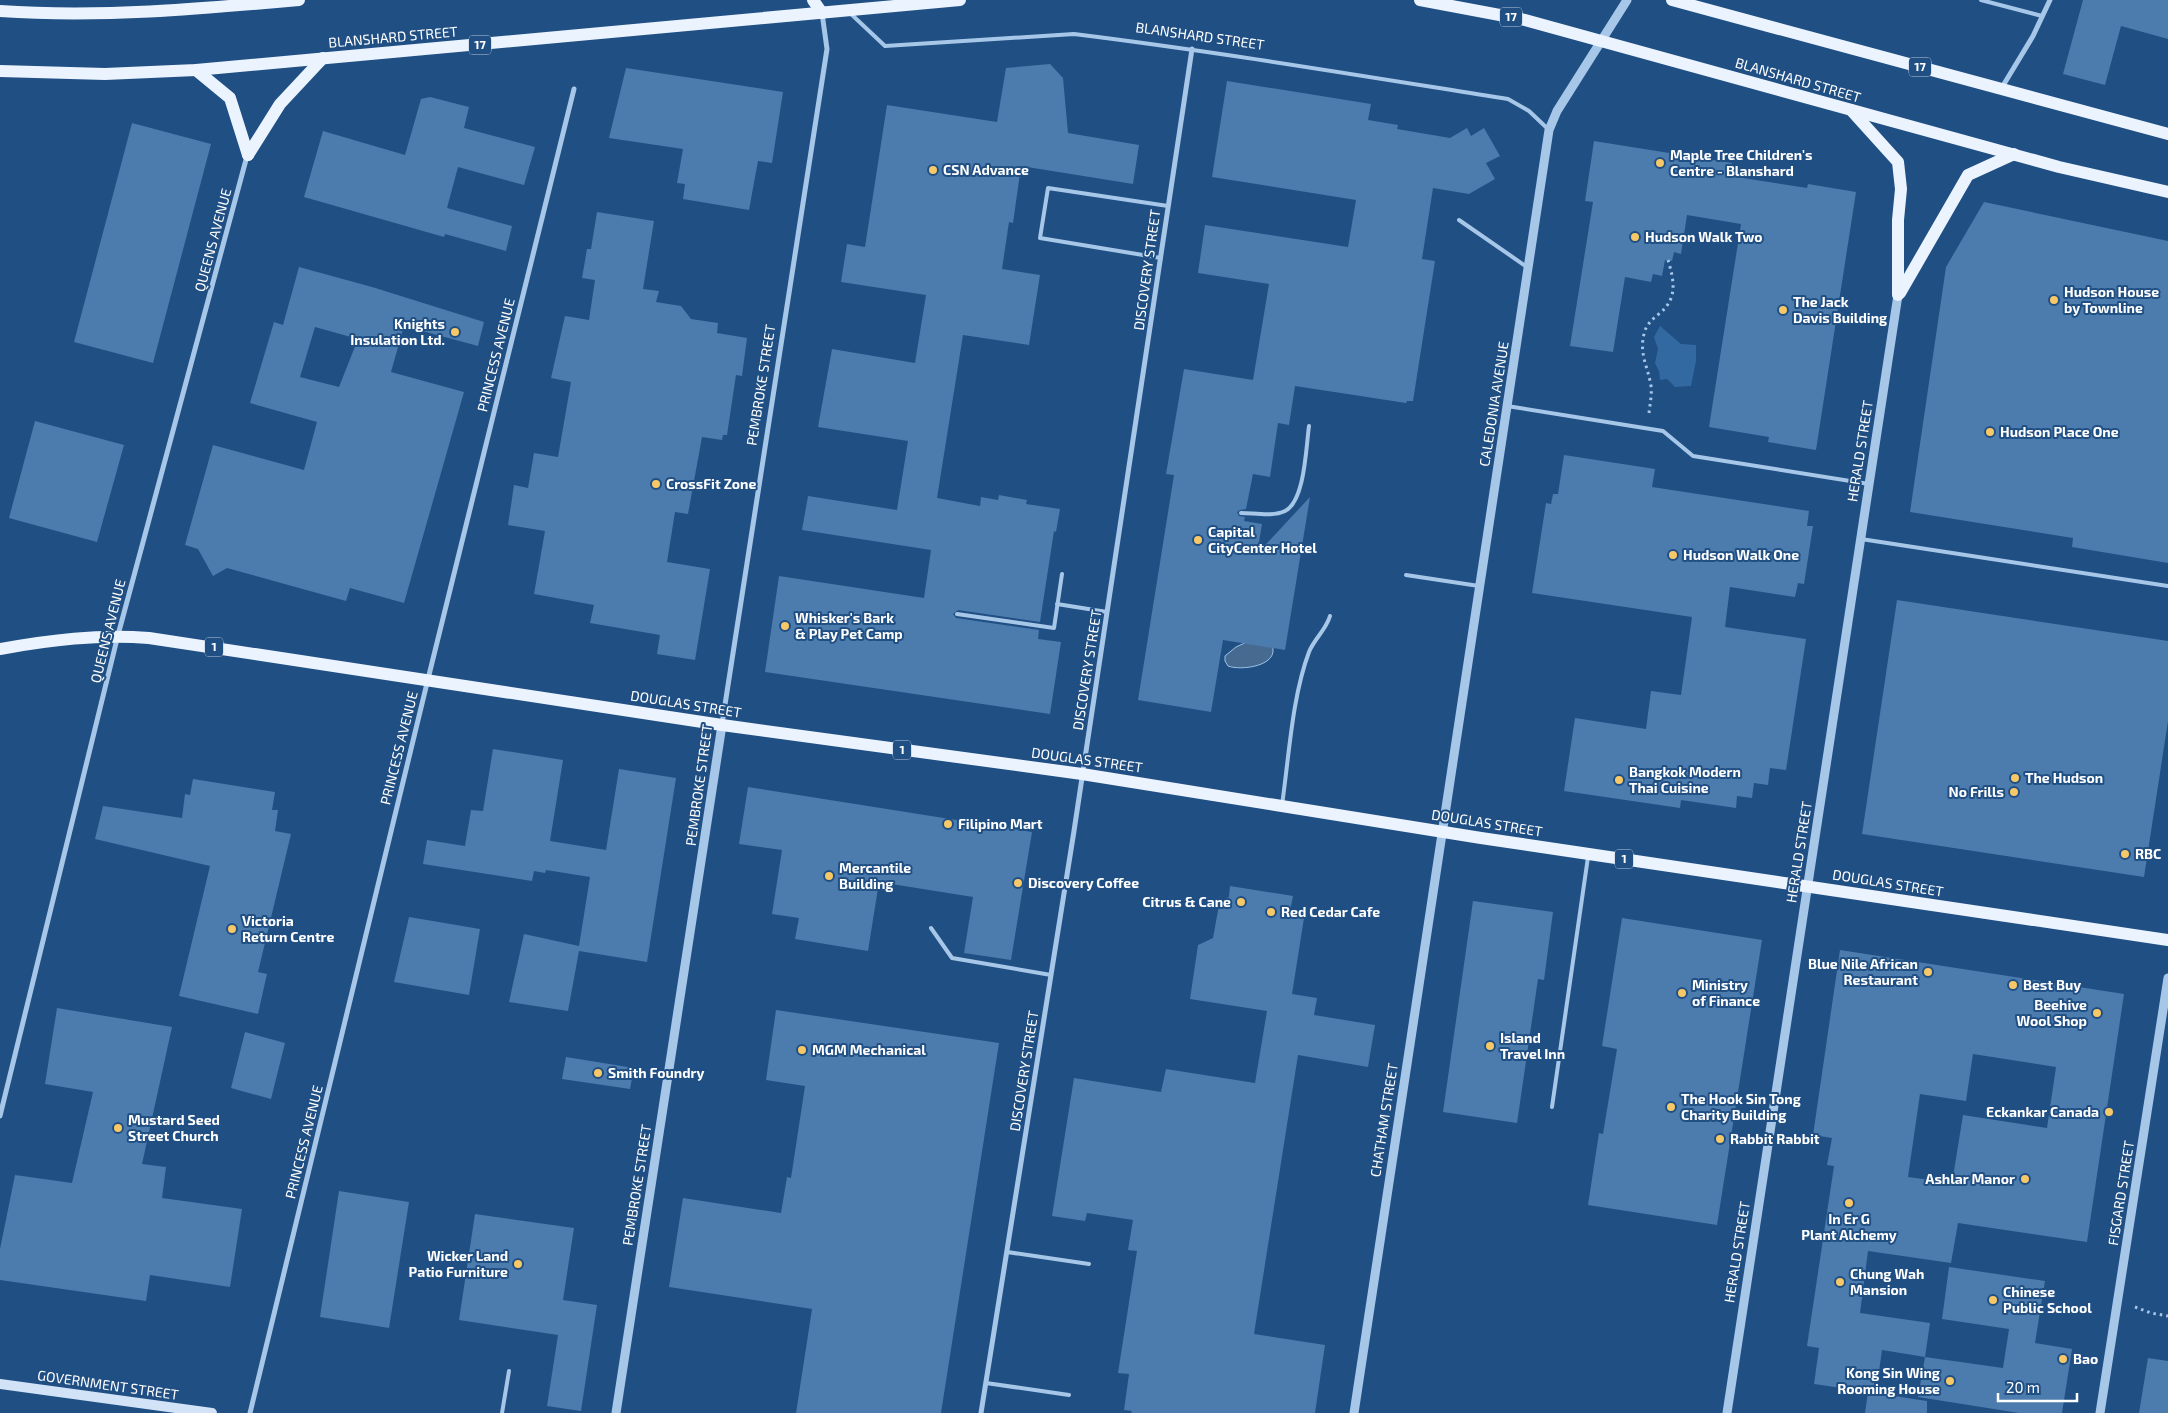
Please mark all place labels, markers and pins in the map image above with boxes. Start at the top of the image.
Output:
place label: Maple Tree Children's Centre - Blanshard [1670,146,1812,179]
marker: Maple Tree Children's Centre - Blanshard [1654,157,1666,169]
place label: CSN Advance [943,161,1029,178]
marker: CSN Advance [927,164,939,176]
place label: Hudson Walk Two [1645,228,1763,245]
marker: Hudson Walk Two [1629,231,1641,243]
place label: Hudson House by Townline [2064,283,2159,316]
place label: The Jack Davis Building [1793,293,1887,326]
marker: Hudson House by Townline [2048,294,2060,306]
marker: The Jack Davis Building [1777,304,1789,316]
place label: Knights Insulation Ltd. [350,315,445,348]
marker: Knights Insulation Ltd. [449,326,461,338]
place label: Hudson Place One [2000,423,2119,440]
marker: Hudson Place One [1984,426,1996,438]
place label: CrossFit Zone [666,475,757,492]
marker: CrossFit Zone [650,478,662,490]
place label: Capital CityCenter Hotel [1208,523,1317,556]
marker: Capital CityCenter Hotel [1192,534,1204,546]
place label: Hudson Walk One [1683,546,1799,563]
marker: Hudson Walk One [1667,549,1679,561]
place label: Whisker's Bark & Play Pet Camp [795,609,903,642]
marker: Whisker's Bark & Play Pet Camp [779,620,791,632]
place label: Bangkok Modern Thai Cuisine [1629,763,1741,796]
place label: The Hudson [2025,769,2103,786]
marker: The Hudson [2009,772,2021,784]
marker: Bangkok Modern Thai Cuisine [1613,774,1625,786]
place label: No Frills [1949,783,2004,800]
marker: No Frills [2008,786,2020,798]
place label: Filipino Mart [958,815,1043,832]
marker: Filipino Mart [942,818,954,830]
place label: RBC [2135,845,2161,862]
marker: RBC [2119,848,2131,860]
place label: Mercantile Building [839,859,911,892]
marker: Mercantile Building [823,870,835,882]
place label: Discovery Coffee [1028,874,1139,891]
marker: Discovery Coffee [1012,877,1024,889]
place label: Citrus & Cane [1142,893,1231,910]
marker: Citrus & Cane [1235,896,1247,908]
place label: Red Cedar Cafe [1281,903,1380,920]
marker: Red Cedar Cafe [1265,906,1277,918]
place label: Victoria Return Centre [242,912,334,945]
marker: Victoria Return Centre [226,923,238,935]
place label: Blue Nile African Restaurant [1808,955,1918,988]
marker: Blue Nile African Restaurant [1922,966,1934,978]
place label: Ministry of Finance [1692,976,1760,1009]
place label: Best Buy [2023,976,2081,993]
marker: Best Buy [2007,979,2019,991]
marker: Ministry of Finance [1676,987,1688,999]
place label: Beehive Wool Shop [2016,996,2087,1029]
marker: Beehive Wool Shop [2091,1007,2103,1019]
place label: Island Travel Inn [1500,1029,1565,1062]
marker: Island Travel Inn [1484,1040,1496,1052]
place label: MGM Mechanical [812,1041,926,1058]
marker: MGM Mechanical [796,1044,808,1056]
place label: Smith Foundry [608,1064,704,1081]
marker: Smith Foundry [592,1067,604,1079]
place label: The Hook Sin Tong Charity Building [1681,1090,1801,1123]
marker: The Hook Sin Tong Charity Building [1665,1101,1677,1113]
place label: Eckankar Canada [1986,1103,2099,1120]
marker: Eckankar Canada [2103,1106,2115,1118]
place label: Mustard Seed Street Church [128,1111,220,1144]
marker: Mustard Seed Street Church [112,1122,124,1134]
place label: Rabbit Rabbit [1730,1130,1820,1147]
marker: Rabbit Rabbit [1714,1133,1726,1145]
place label: Ashlar Manor [1925,1170,2015,1187]
marker: Ashlar Manor [2019,1173,2031,1185]
marker: In Er G Plant Alchemy [1843,1197,1855,1209]
place label: In Er G Plant Alchemy [1801,1210,1897,1243]
place label: Wicker Land Patio Furniture [409,1247,508,1280]
marker: Wicker Land Patio Furniture [512,1258,524,1270]
place label: Chung Wah Mansion [1850,1265,1924,1298]
marker: Chung Wah Mansion [1834,1276,1846,1288]
place label: Chinese Public School [2003,1283,2092,1316]
marker: Chinese Public School [1987,1294,1999,1306]
place label: Bao [2073,1350,2098,1367]
marker: Bao [2057,1353,2069,1365]
place label: Kong Sin Wing Rooming House [1837,1364,1940,1397]
marker: Kong Sin Wing Rooming House [1944,1375,1956,1387]

